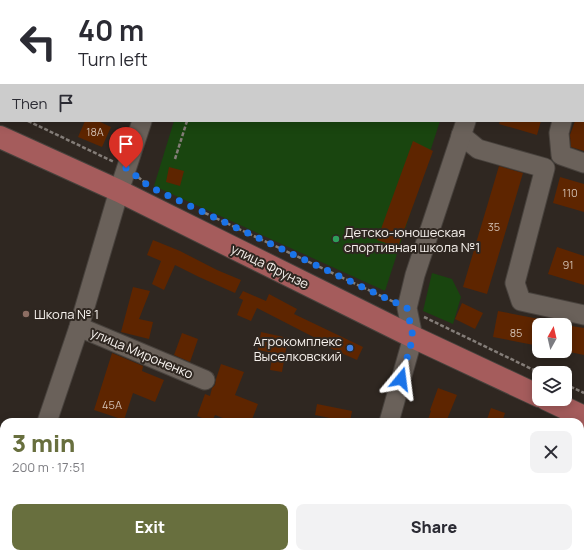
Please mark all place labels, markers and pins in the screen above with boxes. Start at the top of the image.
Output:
pin [109,127,143,168]
place label: Детско-юношеская спортивная школа №1 [344,223,480,256]
marker: Детско-юношеская спортивная школа №1 [331,234,341,244]
place label: Школа № 1 [34,305,99,323]
marker: Школа № 1 [21,309,31,319]
place label: Агрокомплекс Выселковский [253,332,342,365]
marker: Агрокомплекс Выселковский [345,343,355,353]

